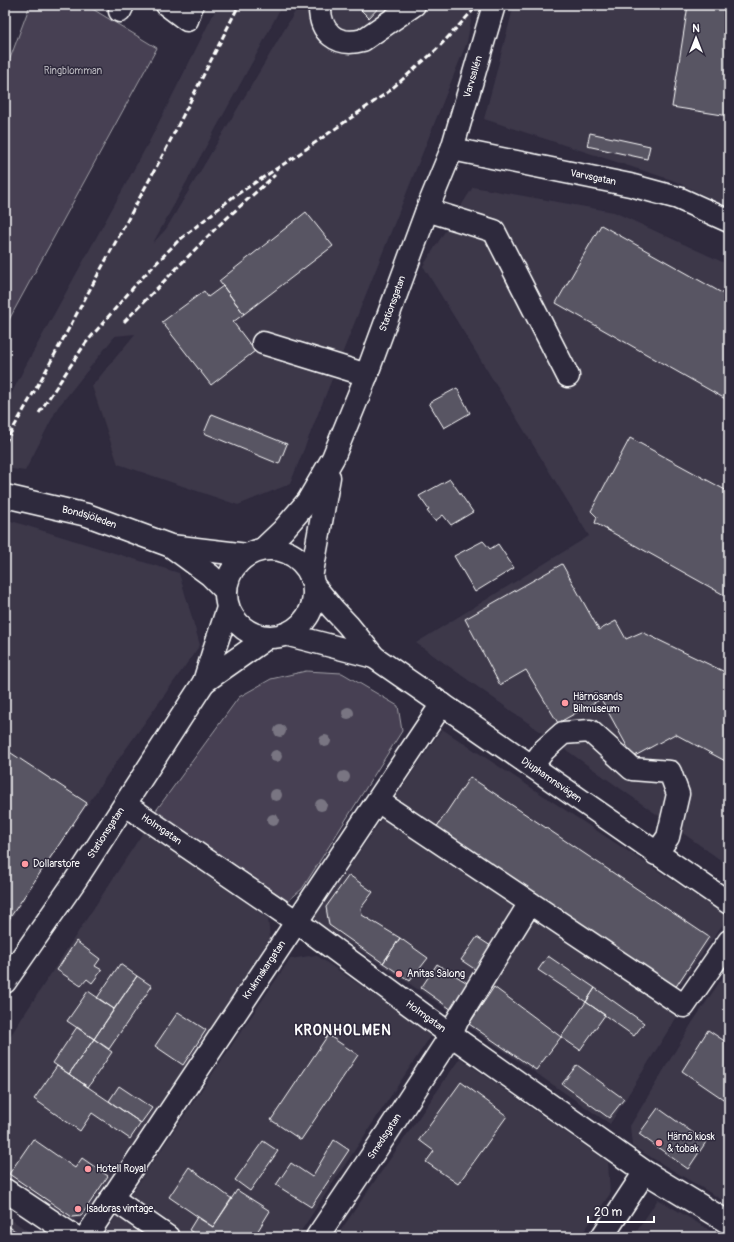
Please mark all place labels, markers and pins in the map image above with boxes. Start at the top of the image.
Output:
place label: Härnösands Bilmuseum [573,691,623,715]
marker: Härnösands Bilmuseum [560,698,570,708]
place label: Dollarstore [33,858,80,870]
marker: Dollarstore [20,859,30,869]
place label: Anitas Salong [407,968,465,980]
marker: Anitas Salong [394,969,404,979]
place label: Härnö kiosk & tobak [667,1131,716,1155]
marker: Härnö kiosk & tobak [654,1138,664,1148]
place label: Hotell Royal [96,1163,146,1175]
marker: Hotell Royal [83,1164,93,1174]
place label: Isadoras vintage [86,1203,153,1215]
marker: Isadoras vintage [73,1204,83,1214]

